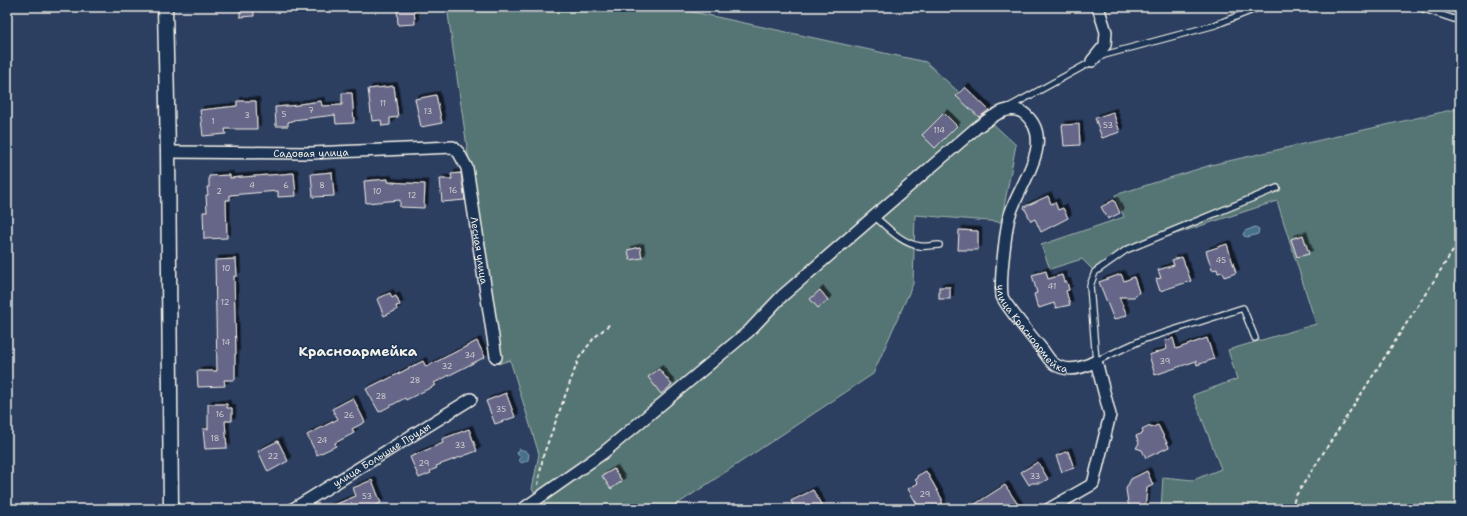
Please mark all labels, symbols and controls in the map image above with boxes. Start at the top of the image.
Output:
house number: 11 [380,98,386,109]
house number: 7 [308,105,314,116]
house number: 13 [424,106,432,117]
house number: 5 [282,109,287,120]
house number: 3 [244,110,250,121]
house number: 1 [211,116,215,127]
house number: 53 [1103,120,1113,131]
house number: 114 [933,125,945,136]
street label: Садовая улица [273,145,350,160]
house number: 4 [249,180,255,191]
house number: 6 [283,180,289,191]
house number: 8 [319,180,325,191]
house number: 16 [449,185,458,196]
house number: 2 [216,186,222,197]
house number: 10 [373,186,381,197]
house number: 12 [408,190,417,201]
street label: Лесная улица [468,216,491,286]
house number: 45 [1216,255,1226,266]
house number: 10 [222,263,230,274]
house number: 41 [1048,281,1056,292]
street label: улица Красноармейка [994,285,1069,376]
house number: 12 [221,297,230,308]
house number: 14 [222,337,231,348]
district label: Красноармейка [299,342,418,360]
house number: 34 [465,350,476,361]
house number: 39 [1160,356,1170,367]
house number: 32 [442,361,453,372]
house number: 28 [410,375,420,386]
house number: 28 [376,391,386,402]
house number: 35 [496,404,506,415]
house number: 16 [216,409,225,420]
house number: 26 [344,410,355,421]
street label: улица Большие Пруды [330,420,433,490]
house number: 18 [211,433,219,444]
house number: 24 [317,435,328,446]
house number: 33 [455,440,465,451]
house number: 22 [268,451,279,462]
house number: 29 [419,458,429,469]
house number: 33 [1030,471,1040,482]
house number: 29 [920,489,930,500]
house number: 53 [362,491,372,502]

